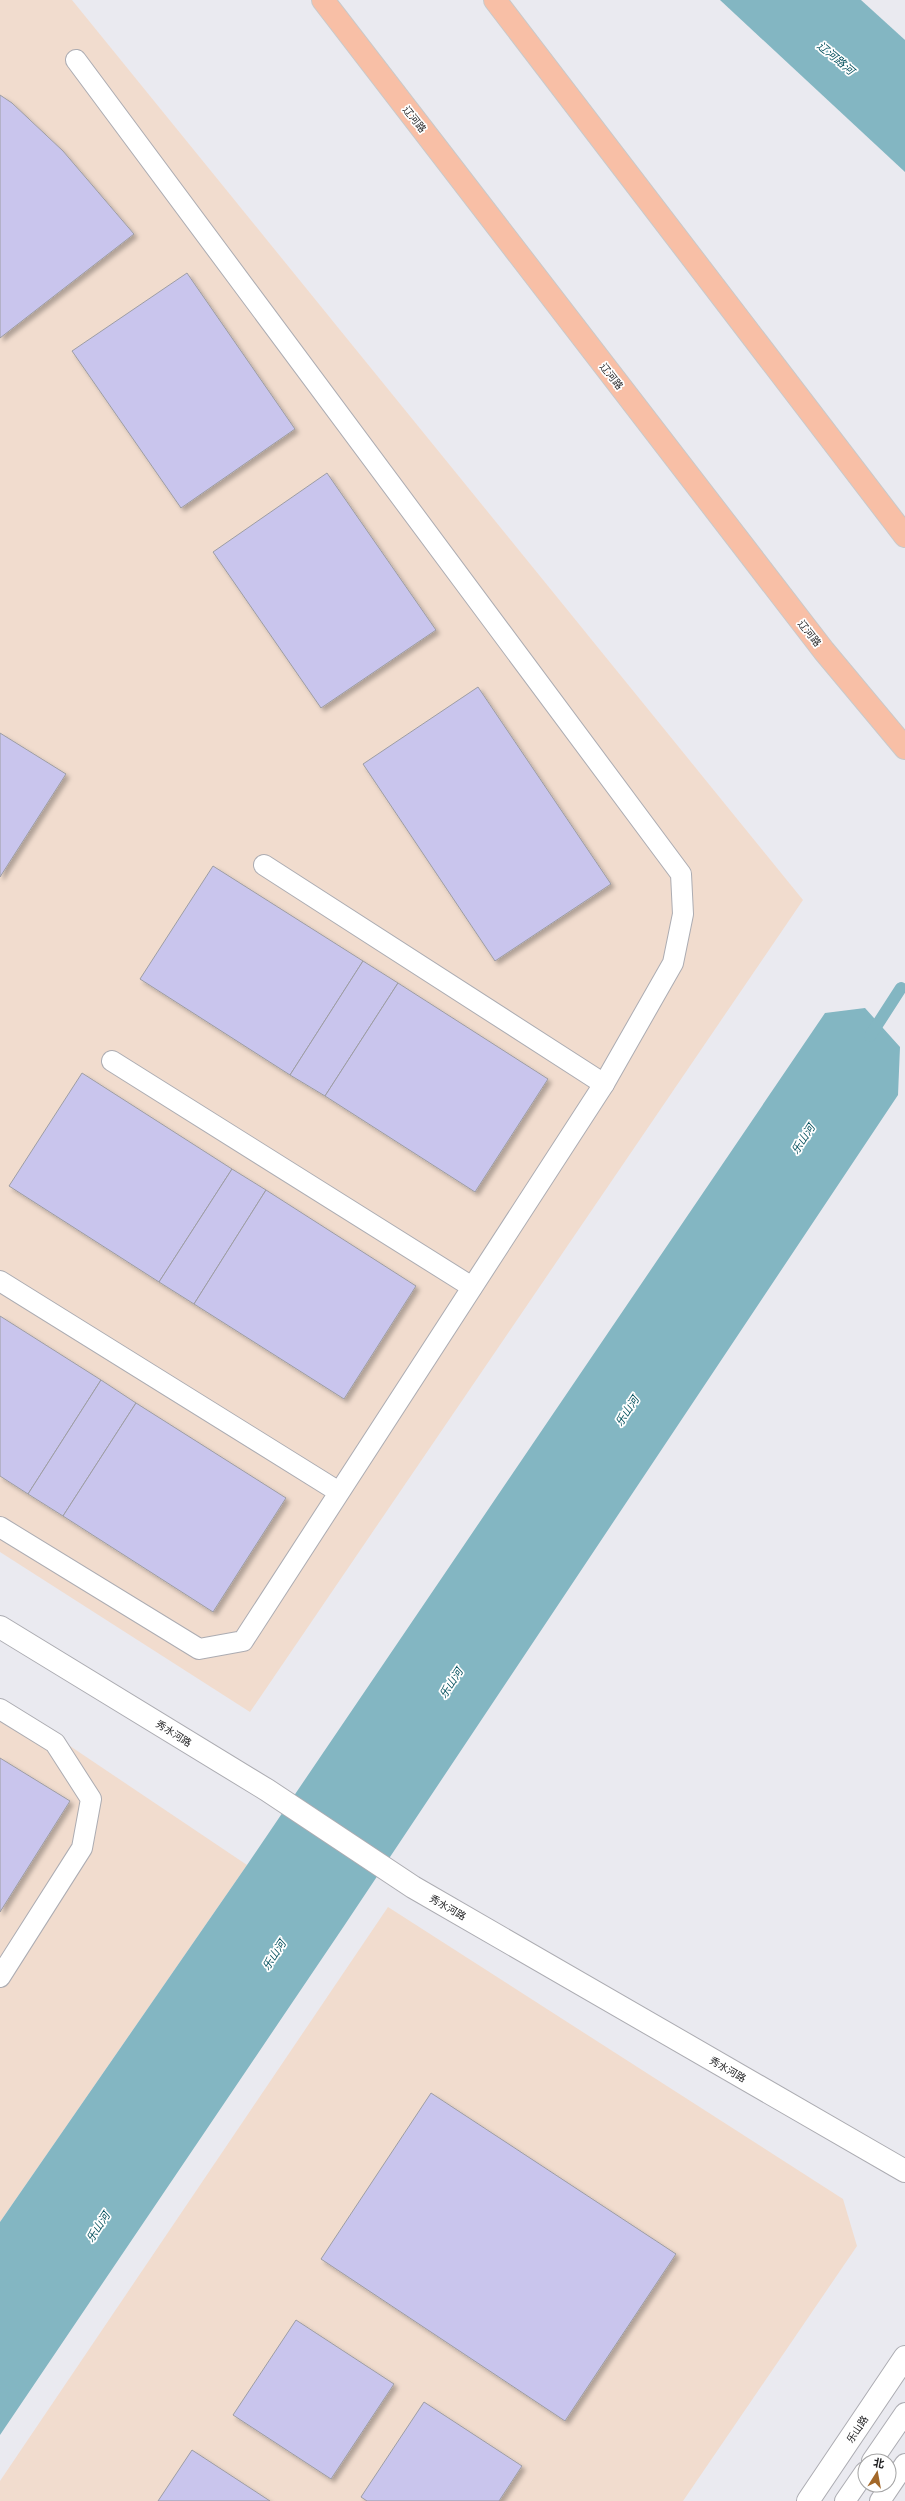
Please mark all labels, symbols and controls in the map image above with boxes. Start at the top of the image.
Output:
water label: 辽河路河 [815,39,858,79]
street label: 辽河路 [400,104,428,135]
street label: 辽河路 [597,361,625,392]
street label: 辽河路 [795,618,823,649]
water label: 乐山河 [789,1120,819,1157]
water label: 乐山河 [613,1392,643,1429]
water label: 乐山河 [437,1664,467,1701]
street label: 秀水河路 [153,1718,194,1750]
street label: 秀水河路 [427,1893,468,1923]
water label: 乐山河 [260,1936,290,1973]
street label: 秀水河路 [707,2055,748,2085]
water label: 乐山河 [84,2208,114,2245]
street label: 乐山路 [844,2414,871,2445]
north arrow [857,2453,897,2493]
text: 北 [872,2456,885,2471]

